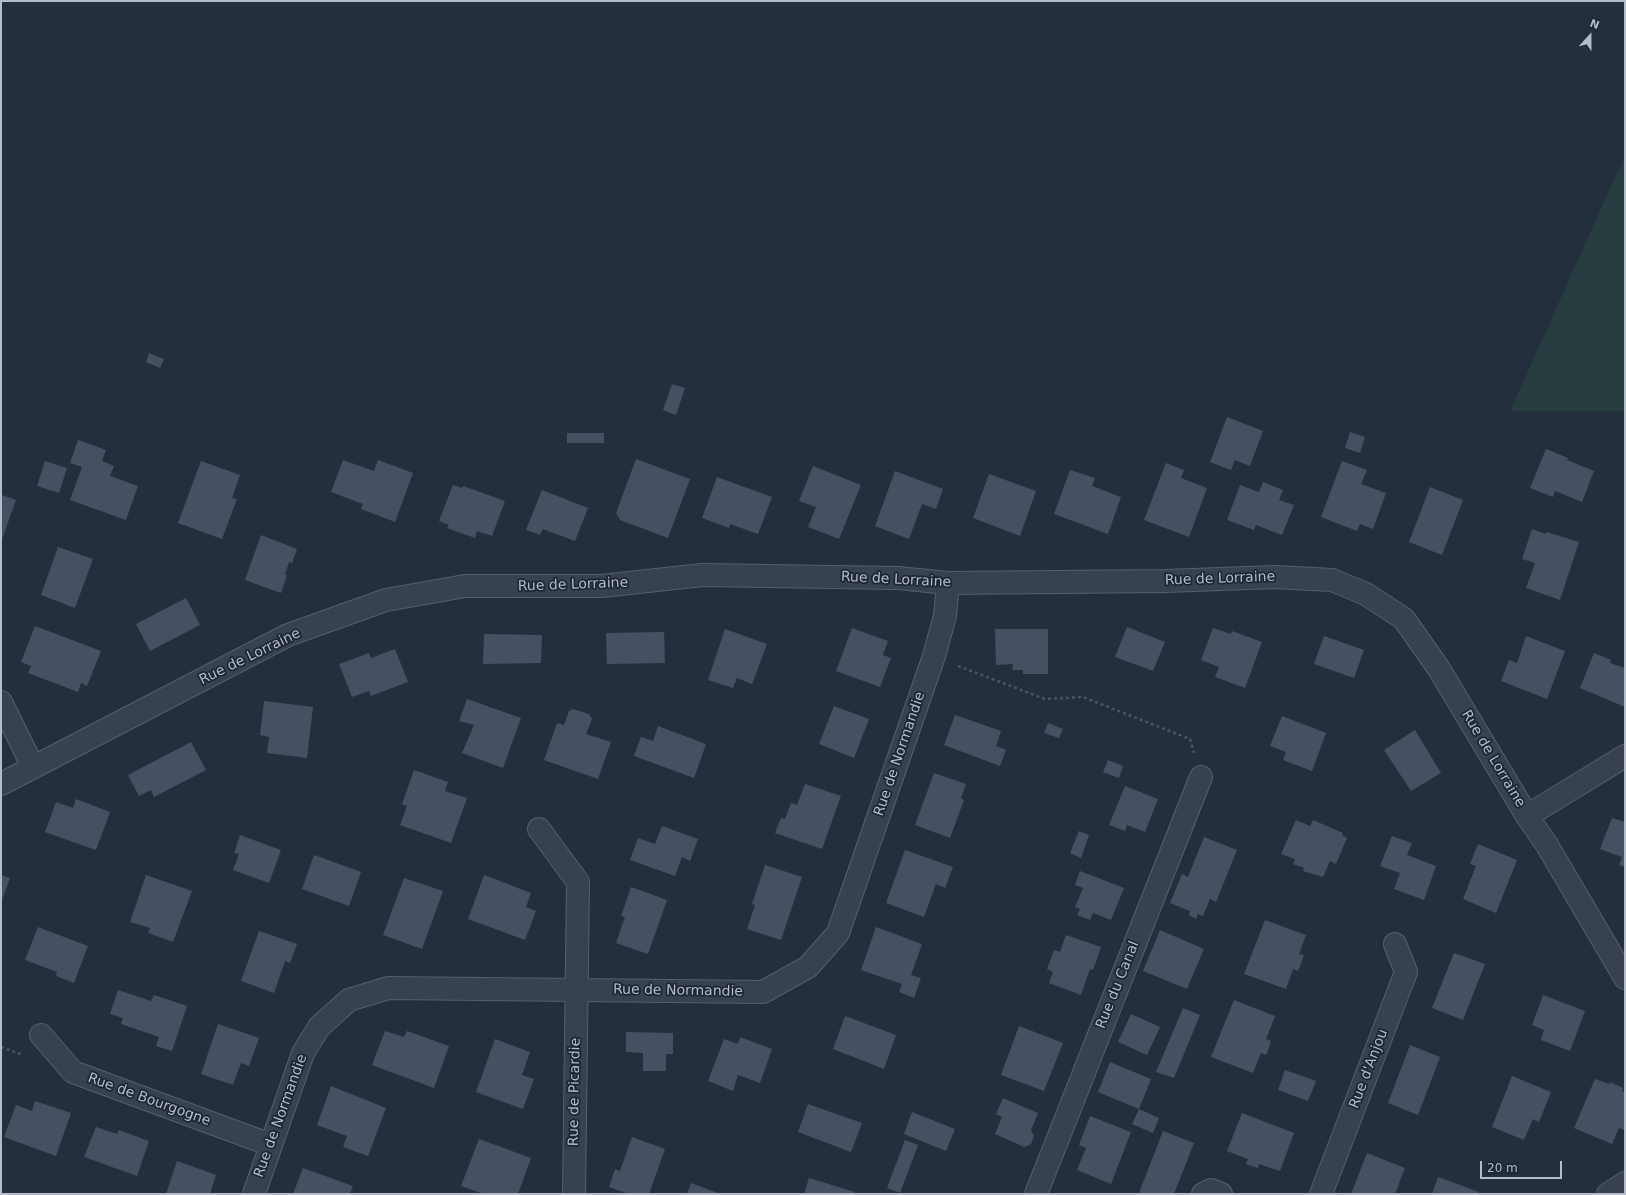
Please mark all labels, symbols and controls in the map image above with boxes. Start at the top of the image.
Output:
north arrow [1570,16,1610,56]
text: N [1588,17,1601,32]
street label: Rue de Lorraine [840,569,952,591]
street label: Rue de Lorraine [1165,569,1275,589]
street label: Rue de Lorraine [518,575,628,595]
street label: Rue de Lorraine [197,625,303,689]
street label: Rue de Normandie [871,690,929,818]
street label: Rue de Lorraine [1457,707,1529,811]
street label: Rue du Canal [1093,939,1143,1031]
street label: Rue de Normandie [613,981,743,1001]
street label: Rue d'Anjou [1346,1027,1392,1111]
street label: Rue de Picardie [566,1038,584,1146]
street label: Rue de Normandie [251,1052,311,1180]
street label: Rue de Bourgogne [85,1070,213,1130]
scale bar [1482,1153,1564,1179]
text: 20 m [1487,1161,1518,1175]

